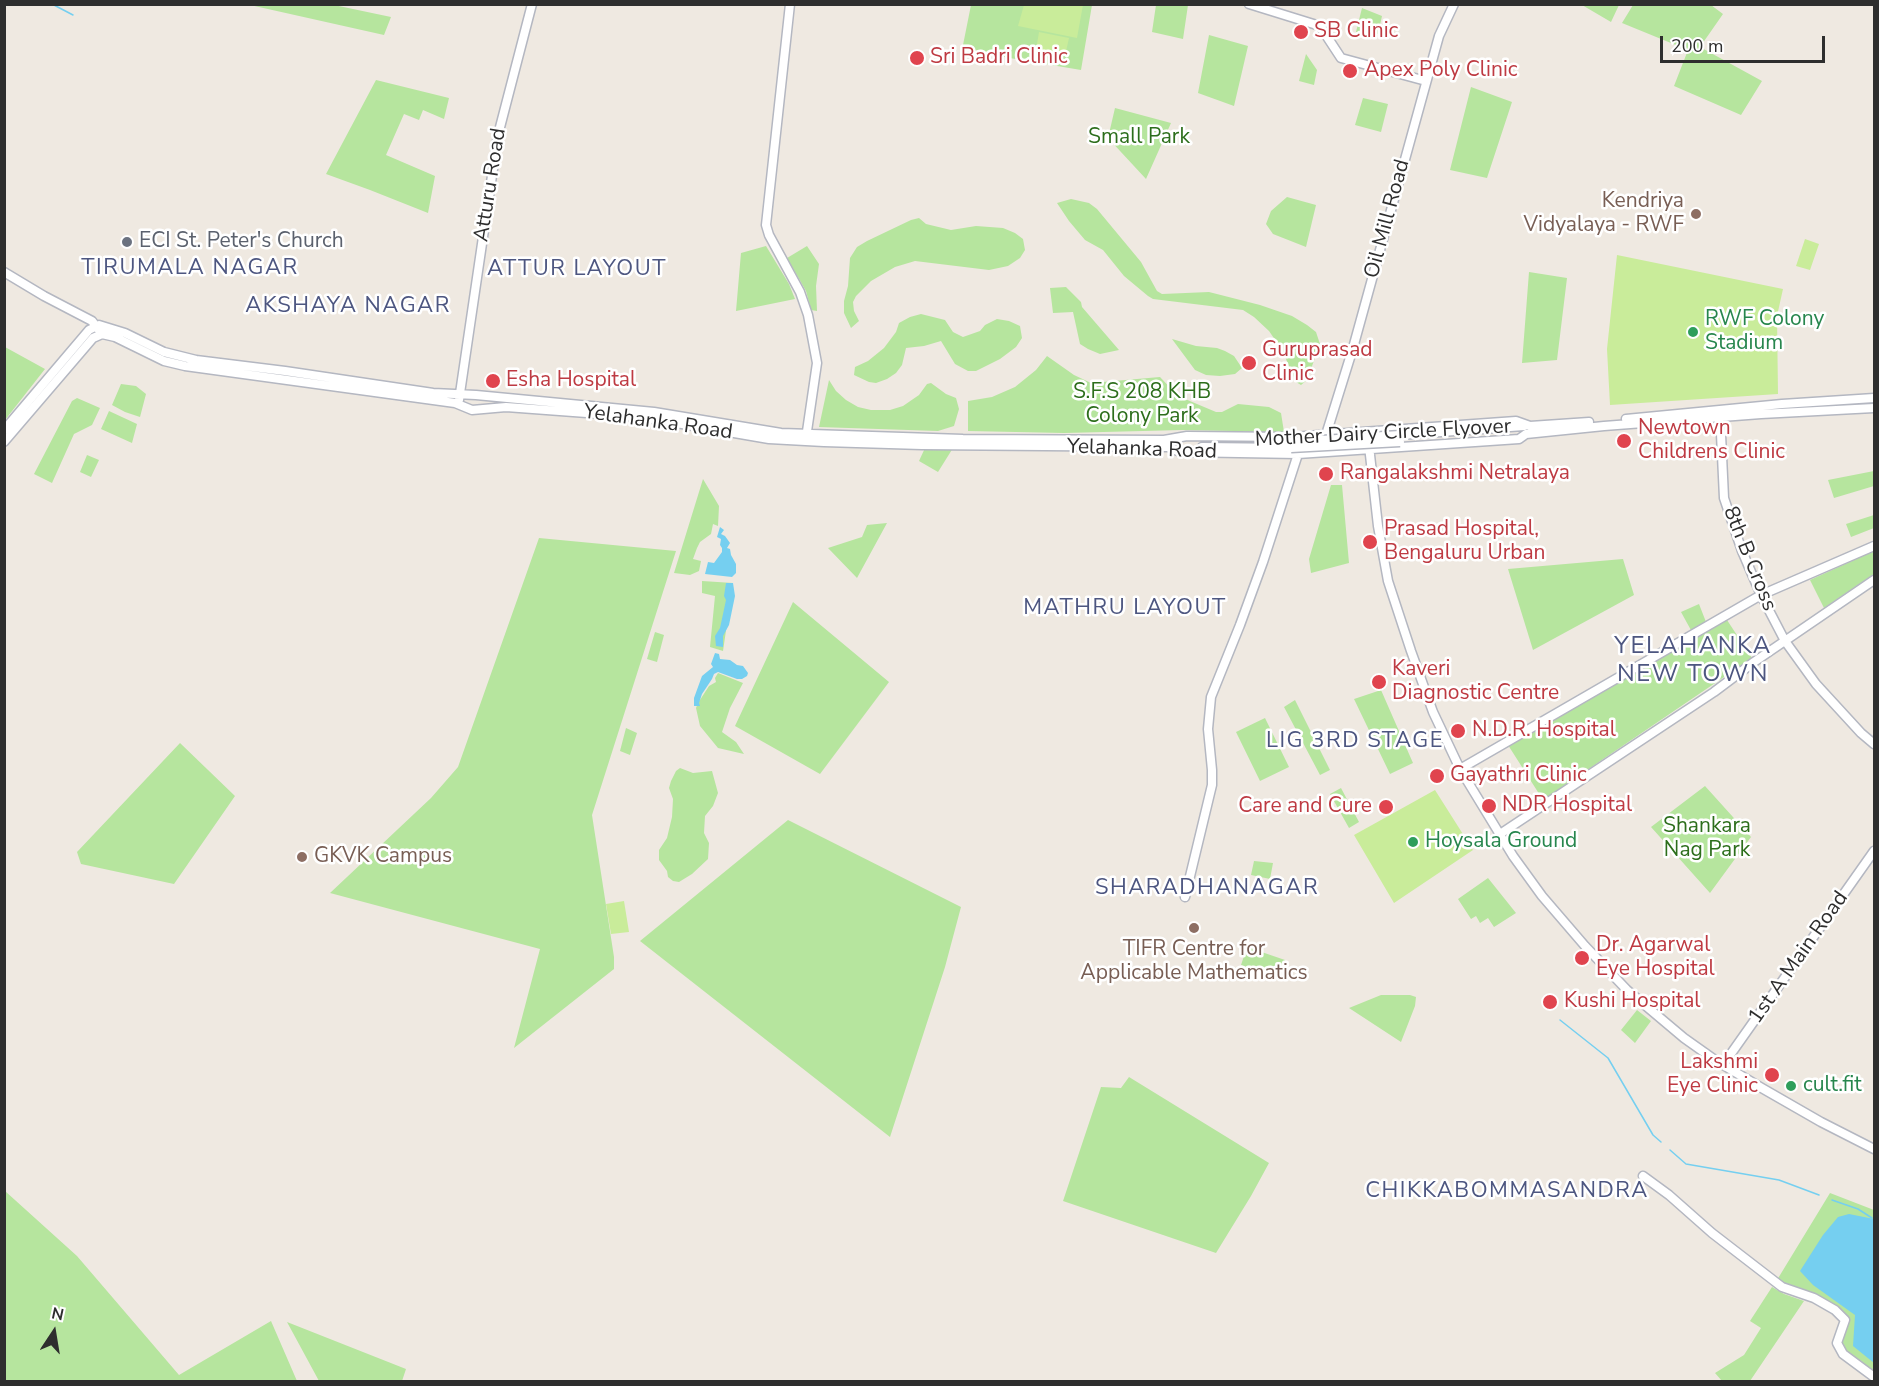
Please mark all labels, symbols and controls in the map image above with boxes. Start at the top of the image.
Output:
place label: SB Clinic [1314,19,1398,45]
marker: SB Clinic [1292,23,1310,41]
scale bar [1663,24,1828,62]
text: 200 m [1671,34,1723,58]
place label: Sri Badri Clinic [930,45,1068,71]
marker: Sri Badri Clinic [908,49,926,67]
place label: Apex Poly Clinic [1364,58,1517,84]
marker: Apex Poly Clinic [1341,62,1359,80]
park label: Small Park [1088,125,1190,151]
street label: Atturu Road [470,126,512,244]
street label: Oil Mill Road [1360,157,1416,281]
place label: Kendriya Vidyalaya - RWF [1524,189,1684,239]
marker: Kendriya Vidyalaya - RWF [1689,207,1703,221]
place label: ECI St. Peter's Church [139,229,344,255]
marker: ECI St. Peter's Church [120,235,134,249]
district label: TIRUMALA NAGAR [81,256,299,282]
district label: ATTUR LAYOUT [487,257,667,283]
district label: AKSHAYA NAGAR [245,294,451,320]
place label: RWF Colony Stadium [1705,307,1824,357]
marker: RWF Colony Stadium [1686,325,1700,339]
place label: Guruprasad Clinic [1262,338,1373,388]
marker: Guruprasad Clinic [1240,354,1258,372]
place label: Esha Hospital [506,368,636,394]
marker: Esha Hospital [484,372,502,390]
park label: S.F.S 208 KHB Colony Park [1073,380,1211,430]
street label: Yelahanka Road [582,400,734,446]
street label: Mother Dairy Circle Flyover [1254,415,1512,453]
place label: Newtown Childrens Clinic [1638,416,1785,466]
marker: Newtown Childrens Clinic [1615,432,1633,450]
street label: Yelahanka Road [1067,435,1217,465]
place label: Rangalakshmi Netralaya [1340,461,1570,487]
marker: Rangalakshmi Netralaya [1317,465,1335,483]
street label: 8th B Cross [1717,503,1781,615]
place label: Prasad Hospital, Bengaluru Urban [1384,517,1546,567]
marker: Prasad Hospital, Bengaluru Urban [1361,533,1379,551]
district label: MATHRU LAYOUT [1023,596,1227,622]
district label: YELAHANKA NEW TOWN [1614,633,1772,689]
place label: Kaveri Diagnostic Centre [1392,657,1559,707]
marker: Kaveri Diagnostic Centre [1370,673,1388,691]
place label: N.D.R. Hospital [1472,718,1616,744]
marker: N.D.R. Hospital [1449,722,1467,740]
district label: LIG 3RD STAGE [1266,729,1444,755]
place label: Gayathri Clinic [1450,763,1587,789]
marker: Gayathri Clinic [1428,767,1446,785]
place label: NDR Hospital [1502,793,1632,819]
place label: Care and Cure [1238,794,1372,820]
marker: NDR Hospital [1480,797,1498,815]
marker: Care and Cure [1377,798,1395,816]
park label: Shankara Nag Park [1663,814,1751,864]
place label: Hoysala Ground [1425,829,1577,855]
marker: Hoysala Ground [1406,835,1420,849]
place label: GKVK Campus [314,844,452,870]
marker: GKVK Campus [295,850,309,864]
district label: SHARADHANAGAR [1095,876,1319,902]
street label: 1st A Main Road [1744,887,1854,1029]
marker: TIFR Centre for Applicable Mathematics [1187,921,1201,935]
place label: Dr. Agarwal Eye Hospital [1596,933,1715,983]
place label: TIFR Centre for Applicable Mathematics [1080,937,1308,987]
marker: Dr. Agarwal Eye Hospital [1573,949,1591,967]
place label: Kushi Hospital [1564,989,1701,1015]
marker: Kushi Hospital [1541,993,1559,1011]
place label: Lakshmi Eye Clinic [1667,1050,1758,1100]
marker: Lakshmi Eye Clinic [1763,1066,1781,1084]
place label: cult.fit [1803,1073,1862,1099]
marker: cult.fit [1784,1079,1798,1093]
district label: CHIKKABOMMASANDRA [1365,1179,1649,1205]
north arrow [24,1302,84,1362]
text: N [50,1302,66,1326]

